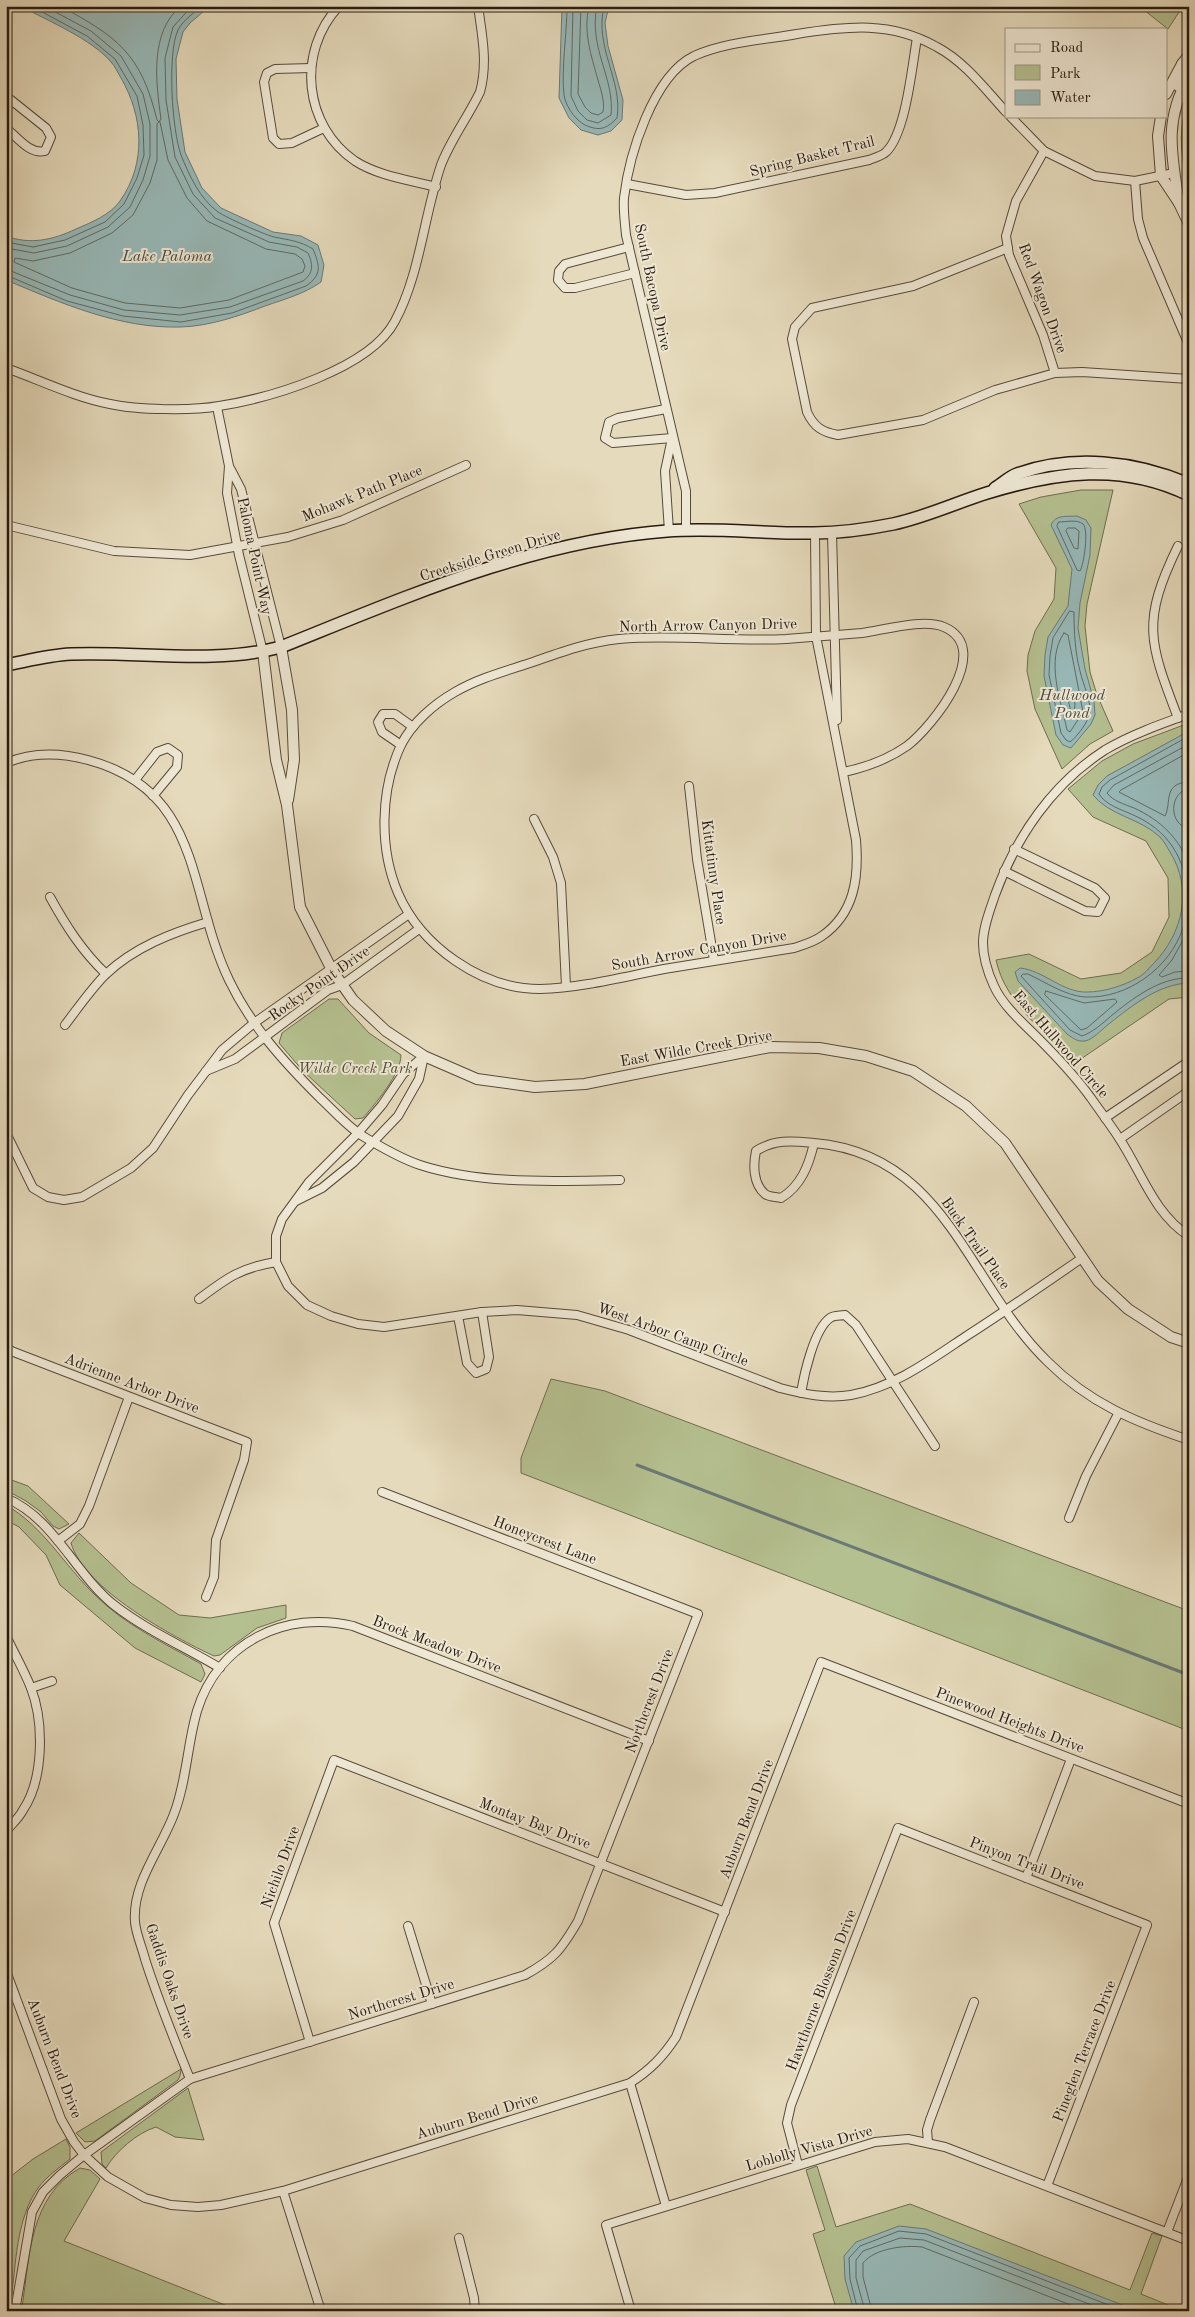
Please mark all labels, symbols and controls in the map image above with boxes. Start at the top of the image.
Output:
legend [1005,28,1168,118]
text: Road [1050,41,1084,56]
text: Park [1050,67,1081,82]
text: Water [1050,91,1091,106]
street label: Spring Basket Trail [748,135,877,180]
street label: South Bacopa Drive [631,222,672,352]
street label: Red Wagon Drive [1015,242,1068,356]
water label: Lake Paloma [121,249,213,265]
street label: Mohawk Path Place [300,463,425,525]
street label: Paloma Point Way [234,496,273,617]
street label: Creekside Green Drive [418,528,563,585]
street label: North Arrow Canyon Drive [619,617,797,636]
water label: Hullwood Pond [1038,688,1105,722]
street label: Kittatinny Place [698,819,727,926]
street label: South Arrow Canyon Drive [610,929,788,974]
street label: Rocky Point Drive [267,944,373,1025]
street label: East Hullwood Circle [1009,988,1111,1102]
street label: East Wilde Creek Drive [619,1029,774,1070]
park label: Wilde Creek Park [298,1062,412,1077]
street label: Buck Trail Place [937,1195,1012,1293]
street label: West Arbor Camp Circle [595,1301,750,1370]
street label: Adrienne Arbor Drive [62,1352,201,1417]
street label: Honeycrest Lane [491,1515,598,1568]
street label: Brock Meadow Drive [370,1614,503,1677]
street label: Northcrest Drive [624,1647,677,1756]
street label: Pinewood Heights Drive [933,1686,1086,1757]
street label: Auburn Bend Drive [718,1757,777,1882]
street label: Montay Bay Drive [477,1796,592,1853]
street label: Nichilo Drive [260,1824,303,1911]
street label: Pinyon Trail Drive [967,1836,1086,1893]
street label: Hawthorne Blossom Drive [785,1908,860,2073]
street label: Gaddis Oaks Drive [142,1922,195,2041]
street label: Northcrest Drive [347,1977,456,2024]
street label: Pineglen Terrace Drive [1051,1978,1119,2125]
street label: Auburn Bend Drive [24,1997,83,2121]
street label: Auburn Bend Drive [415,2092,540,2143]
street label: Loblolly Vista Drive [744,2124,875,2175]

